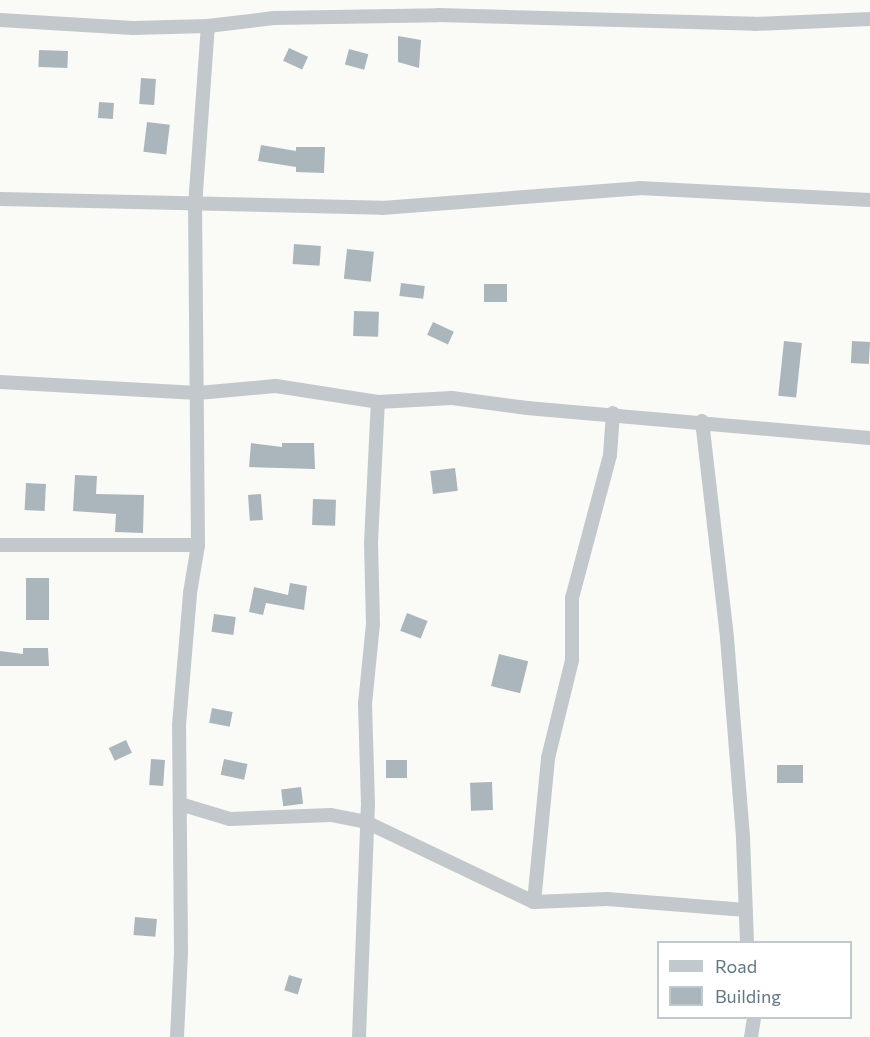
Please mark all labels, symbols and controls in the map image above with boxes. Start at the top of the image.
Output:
legend [657,941,852,1019]
text: Road [715,955,757,977]
text: Building [715,985,781,1007]

